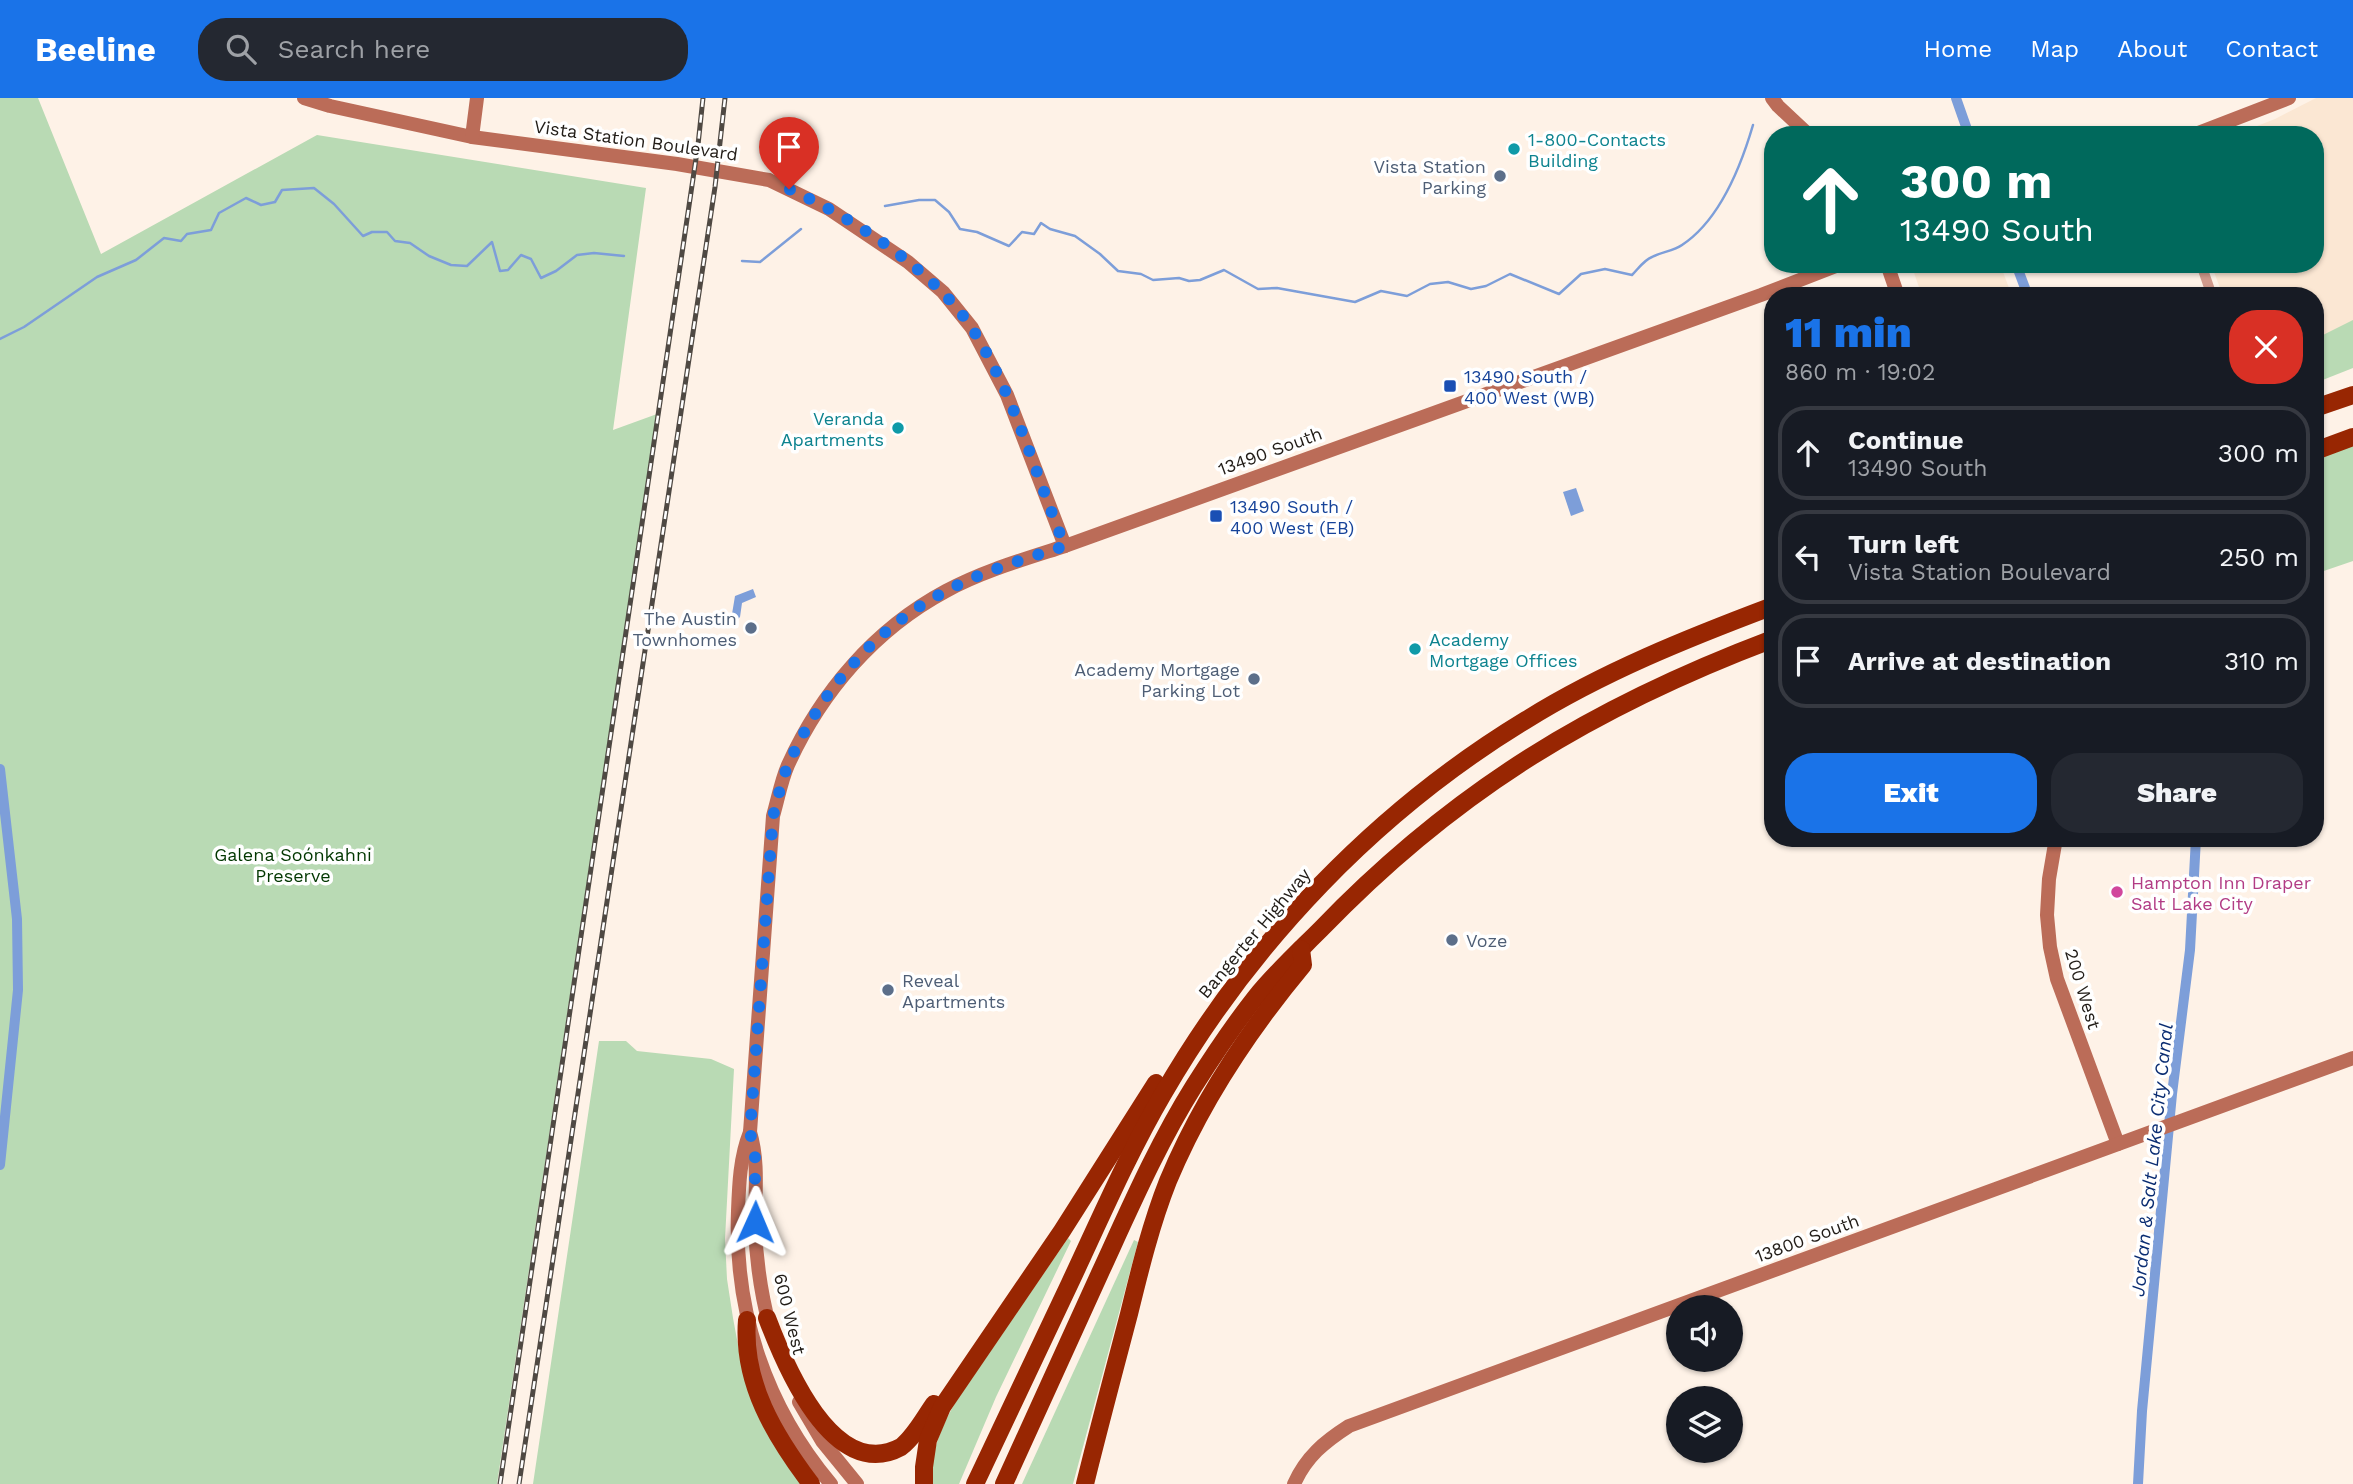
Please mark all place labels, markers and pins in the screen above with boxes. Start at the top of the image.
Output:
pin [759,117,819,189]
place label: 1-800-Contacts Building [1528,129,1666,171]
marker: 1-800-Contacts Building [1506,141,1522,157]
place label: Vista Station Parking [1373,156,1486,198]
marker: Vista Station Parking [1492,168,1508,184]
place label: 13490 South / 400 West (WB) [1464,366,1594,408]
marker: 13490 South / 400 West (WB) [1442,378,1458,394]
place label: Veranda Apartments [781,408,884,450]
marker: Veranda Apartments [890,420,906,436]
place label: 13490 South / 400 West (EB) [1230,496,1354,538]
marker: 13490 South / 400 West (EB) [1208,508,1224,524]
place label: The Austin Townhomes [632,608,737,650]
marker: The Austin Townhomes [743,620,759,636]
place label: Academy Mortgage Offices [1429,629,1578,671]
marker: Academy Mortgage Offices [1407,641,1423,657]
place label: Academy Mortgage Parking Lot [1074,659,1240,701]
marker: Academy Mortgage Parking Lot [1246,671,1262,687]
place label: Hampton Inn Draper Salt Lake City [2131,872,2311,914]
marker: Hampton Inn Draper Salt Lake City [2109,884,2125,900]
place label: Voze [1466,930,1507,951]
marker: Voze [1444,932,1460,948]
place label: Reveal Apartments [902,970,1005,1012]
marker: Reveal Apartments [880,982,896,998]

